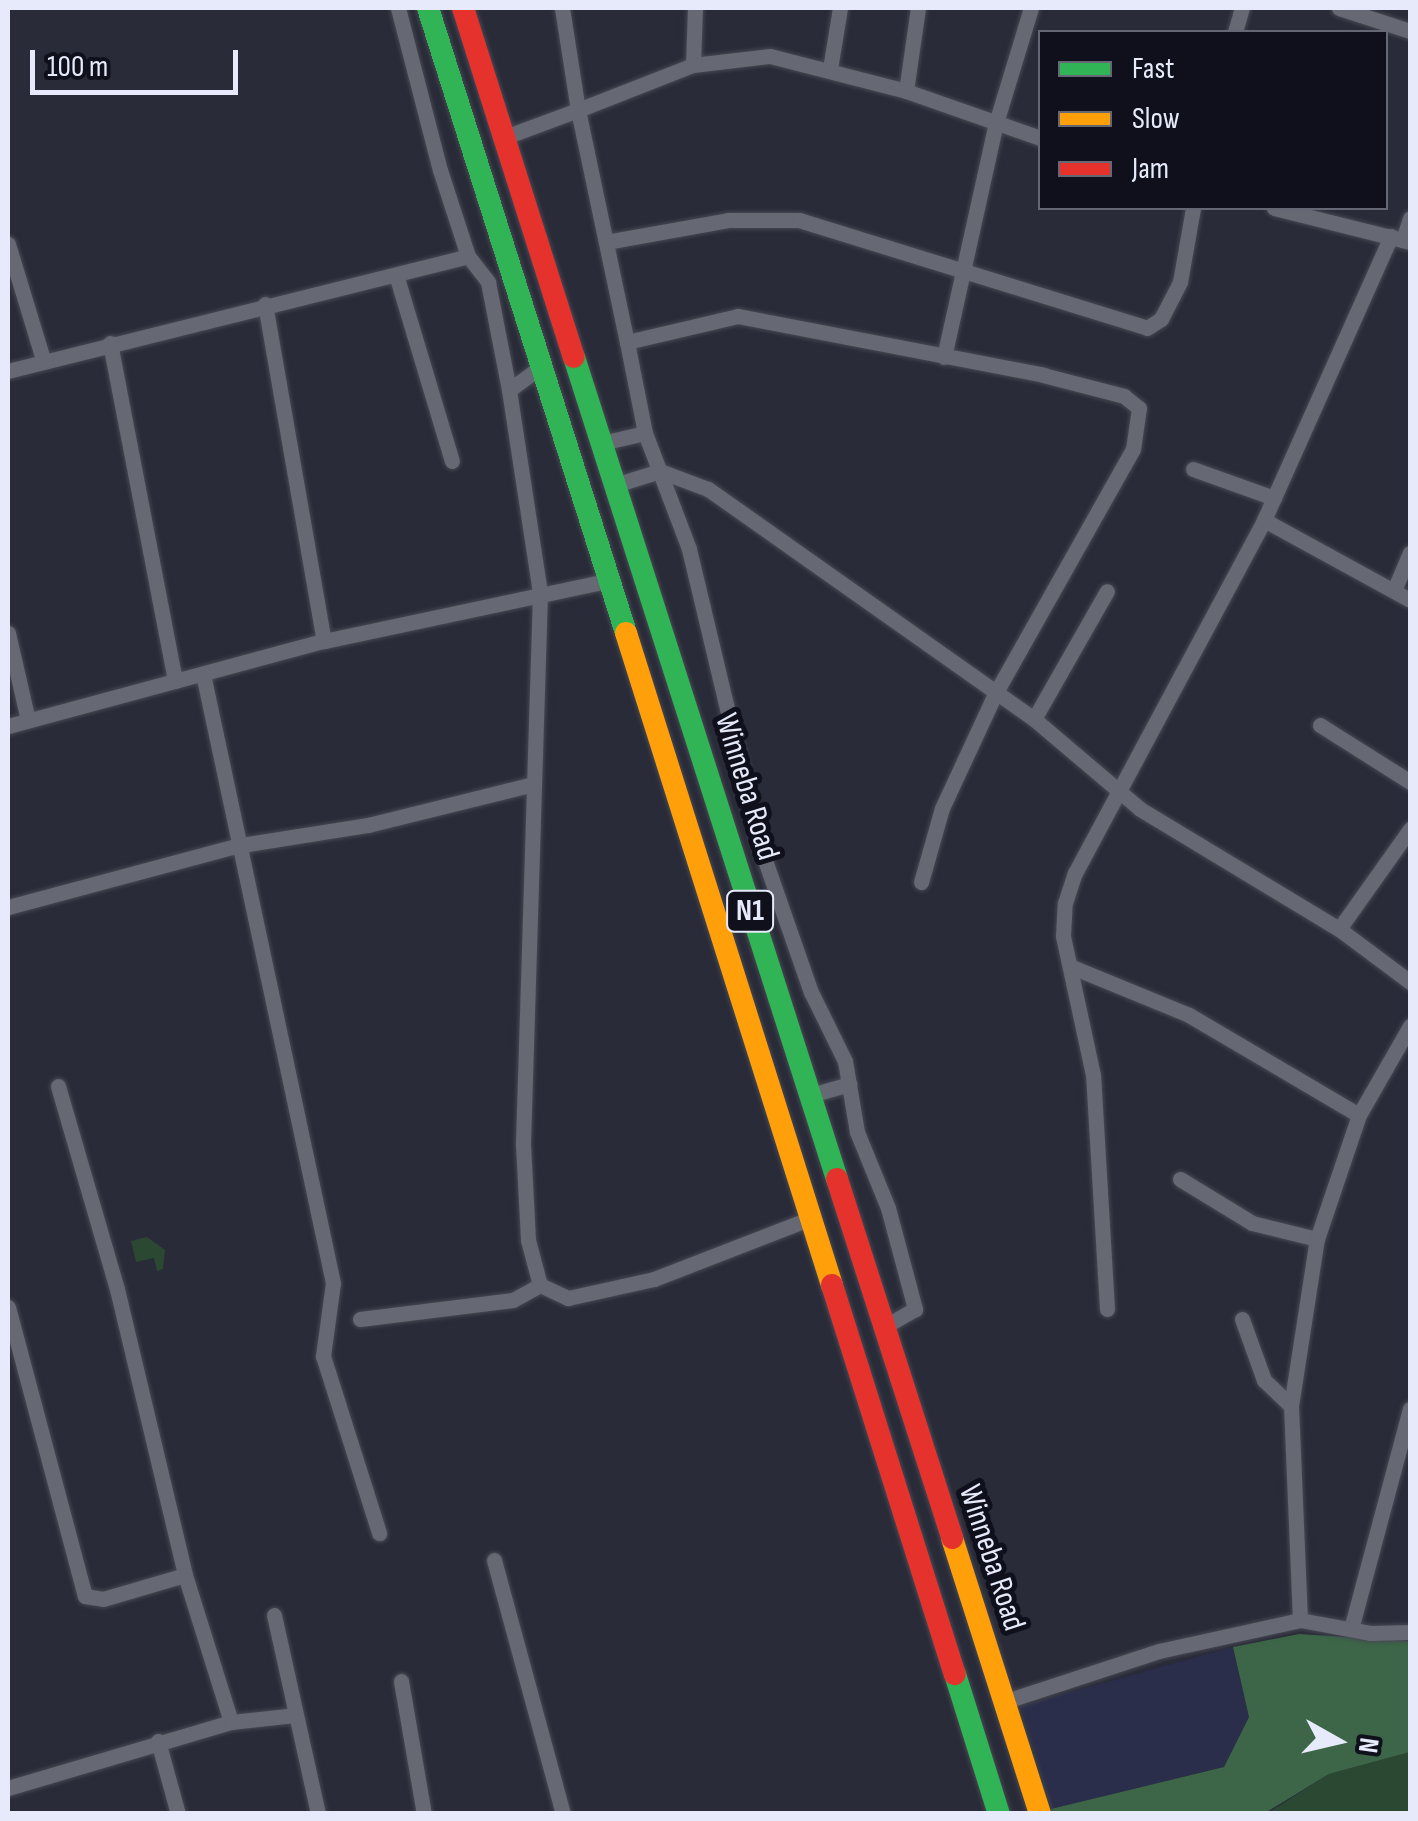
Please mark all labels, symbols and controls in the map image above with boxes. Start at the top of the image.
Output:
scale bar [35,30,242,92]
legend [1038,30,1388,210]
text: 100 m [47,49,108,85]
text: Fast [1132,51,1174,87]
text: Slow [1132,101,1180,137]
text: Jam [1132,151,1169,187]
street label: Winneba Road [706,709,786,865]
road number: N1 [725,886,775,936]
street label: Winneba Road [949,1480,1033,1636]
north arrow [1288,1691,1388,1791]
text: N [1351,1736,1386,1755]

